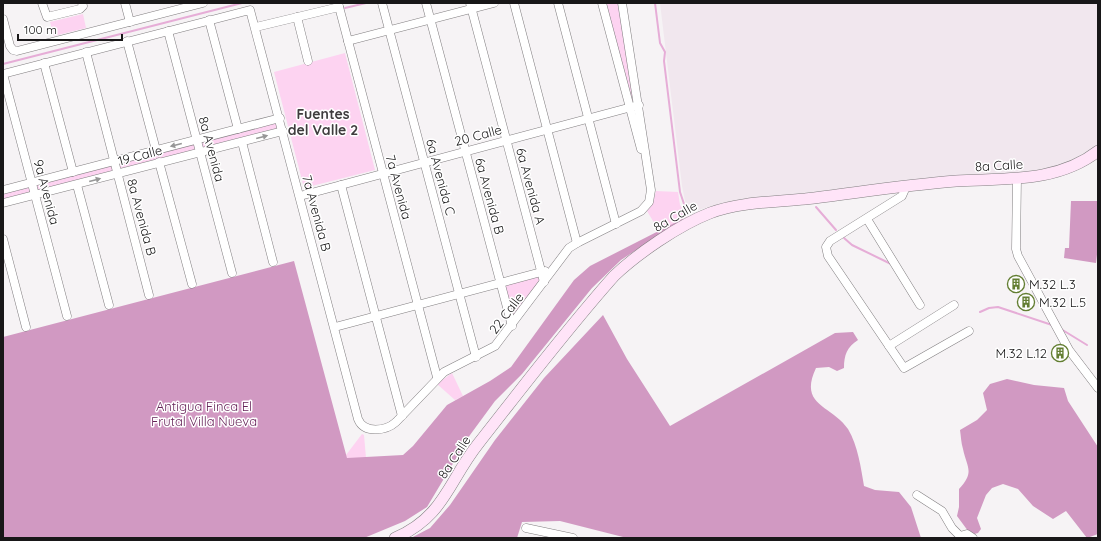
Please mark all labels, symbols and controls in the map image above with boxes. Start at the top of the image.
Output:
scale bar [18,16,122,42]
text: 100 m [24,22,57,37]
district label: Fuentes del Valle 2 [288,105,358,139]
street label: 8a Avenida [196,115,228,183]
street label: 20 Calle [453,121,503,149]
one-way arrow [256,134,268,140]
street label: 6a Avenida C [423,137,459,218]
street label: 19 Calle [116,141,164,169]
one-way arrow [170,142,183,148]
street label: 6a Avenida A [513,146,549,227]
street label: 7a Avenida [383,153,415,221]
street label: 6a Avenida B [472,156,508,236]
street label: 8a Calle [975,156,1023,174]
street label: 9a Avenida [31,158,63,226]
street label: 7a Avenida B [299,173,335,253]
one-way arrow [89,176,101,182]
street label: 8a Avenida B [124,177,160,257]
street label: 8a Calle [650,197,700,235]
building icon: M.32 L.3 [1006,274,1026,294]
place label: M.32 L.3 [1029,276,1076,292]
street label: 22 Calle [485,289,527,337]
building icon: M.32 L.5 [1016,292,1036,312]
place label: M.32 L.5 [1039,294,1086,310]
building icon: M.32 L.12 [1050,343,1070,363]
place label: M.32 L.12 [996,345,1047,361]
park label: Antigua Finca El Frutal Villa Nueva [151,398,257,429]
street label: 8a Calle [434,433,474,481]

